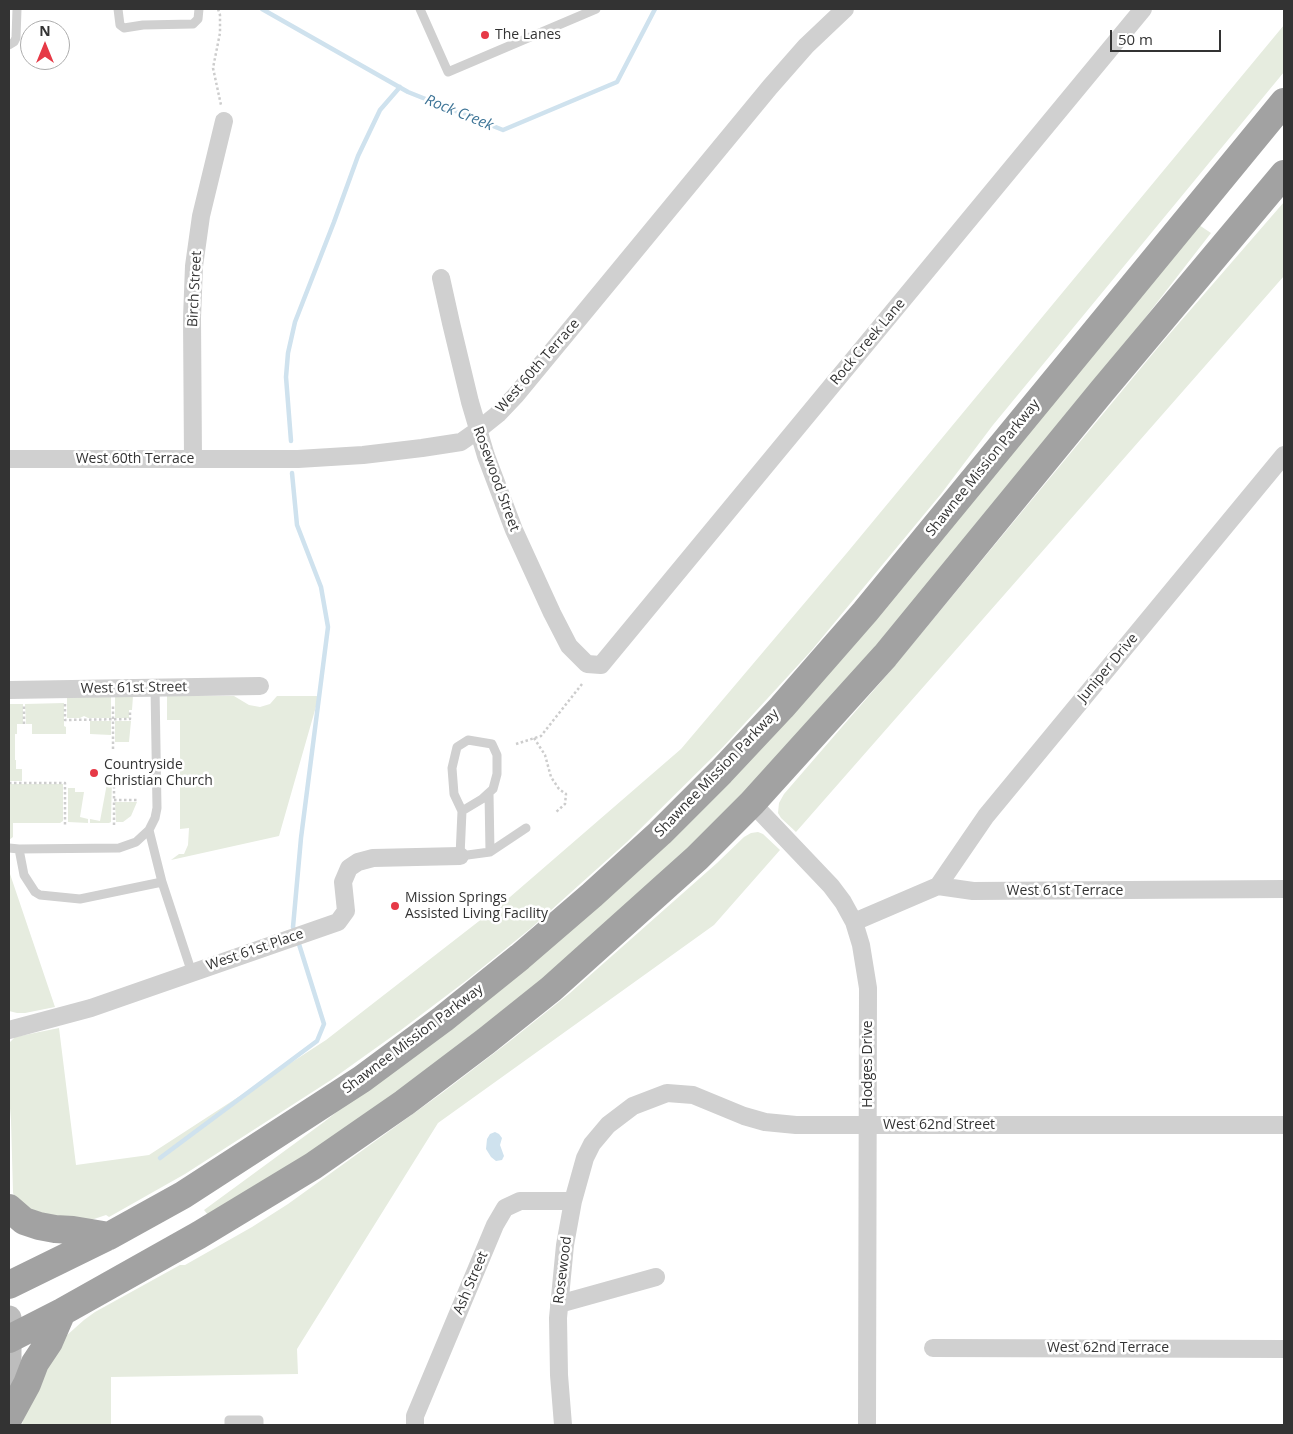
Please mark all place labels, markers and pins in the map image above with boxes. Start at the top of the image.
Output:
place label: The Lanes [495,27,561,43]
marker: The Lanes [479,29,491,41]
place label: Countryside Christian Church [104,757,213,790]
marker: Countryside Christian Church [88,767,100,779]
place label: Mission Springs Assisted Living Facility [405,890,548,922]
marker: Mission Springs Assisted Living Facility [389,900,401,912]

